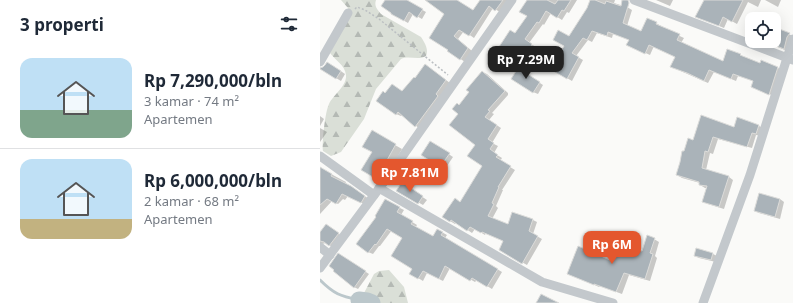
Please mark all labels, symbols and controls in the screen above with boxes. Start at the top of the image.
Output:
map controls [745,12,781,48]
button: locate [745,12,781,48]
text: 3 properti [20,13,104,36]
icon: filters [278,13,300,35]
pin: Rp 7.29M [485,46,567,80]
text: Rp 7.29M [497,50,555,68]
text: Rp 7,290,000/bln [144,69,282,92]
icon: home [52,74,100,122]
text: 3 kamar · 74 m² [144,92,239,110]
text: Apartemen [144,110,213,128]
pin: Rp 7.81M [369,159,451,193]
text: Rp 7.81M [381,163,439,181]
text: Rp 6,000,000/bln [144,169,282,192]
icon: home [52,175,100,223]
text: 2 kamar · 68 m² [144,192,239,210]
text: Apartemen [144,210,213,228]
pin: Rp 6M [584,231,640,265]
text: Rp 6M [592,235,632,253]

